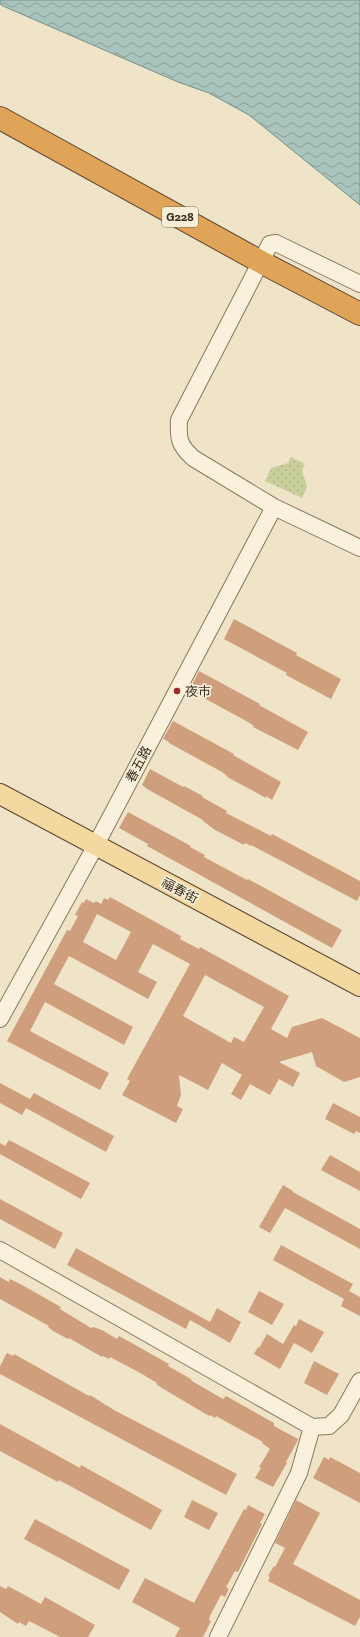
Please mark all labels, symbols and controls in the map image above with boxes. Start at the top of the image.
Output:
road number: G228 [162,207,198,227]
place label: 夜市 [185,684,211,699]
marker: 夜市 [172,686,182,696]
street label: 春五路 [123,743,154,785]
street label: 福春街 [159,875,201,906]

